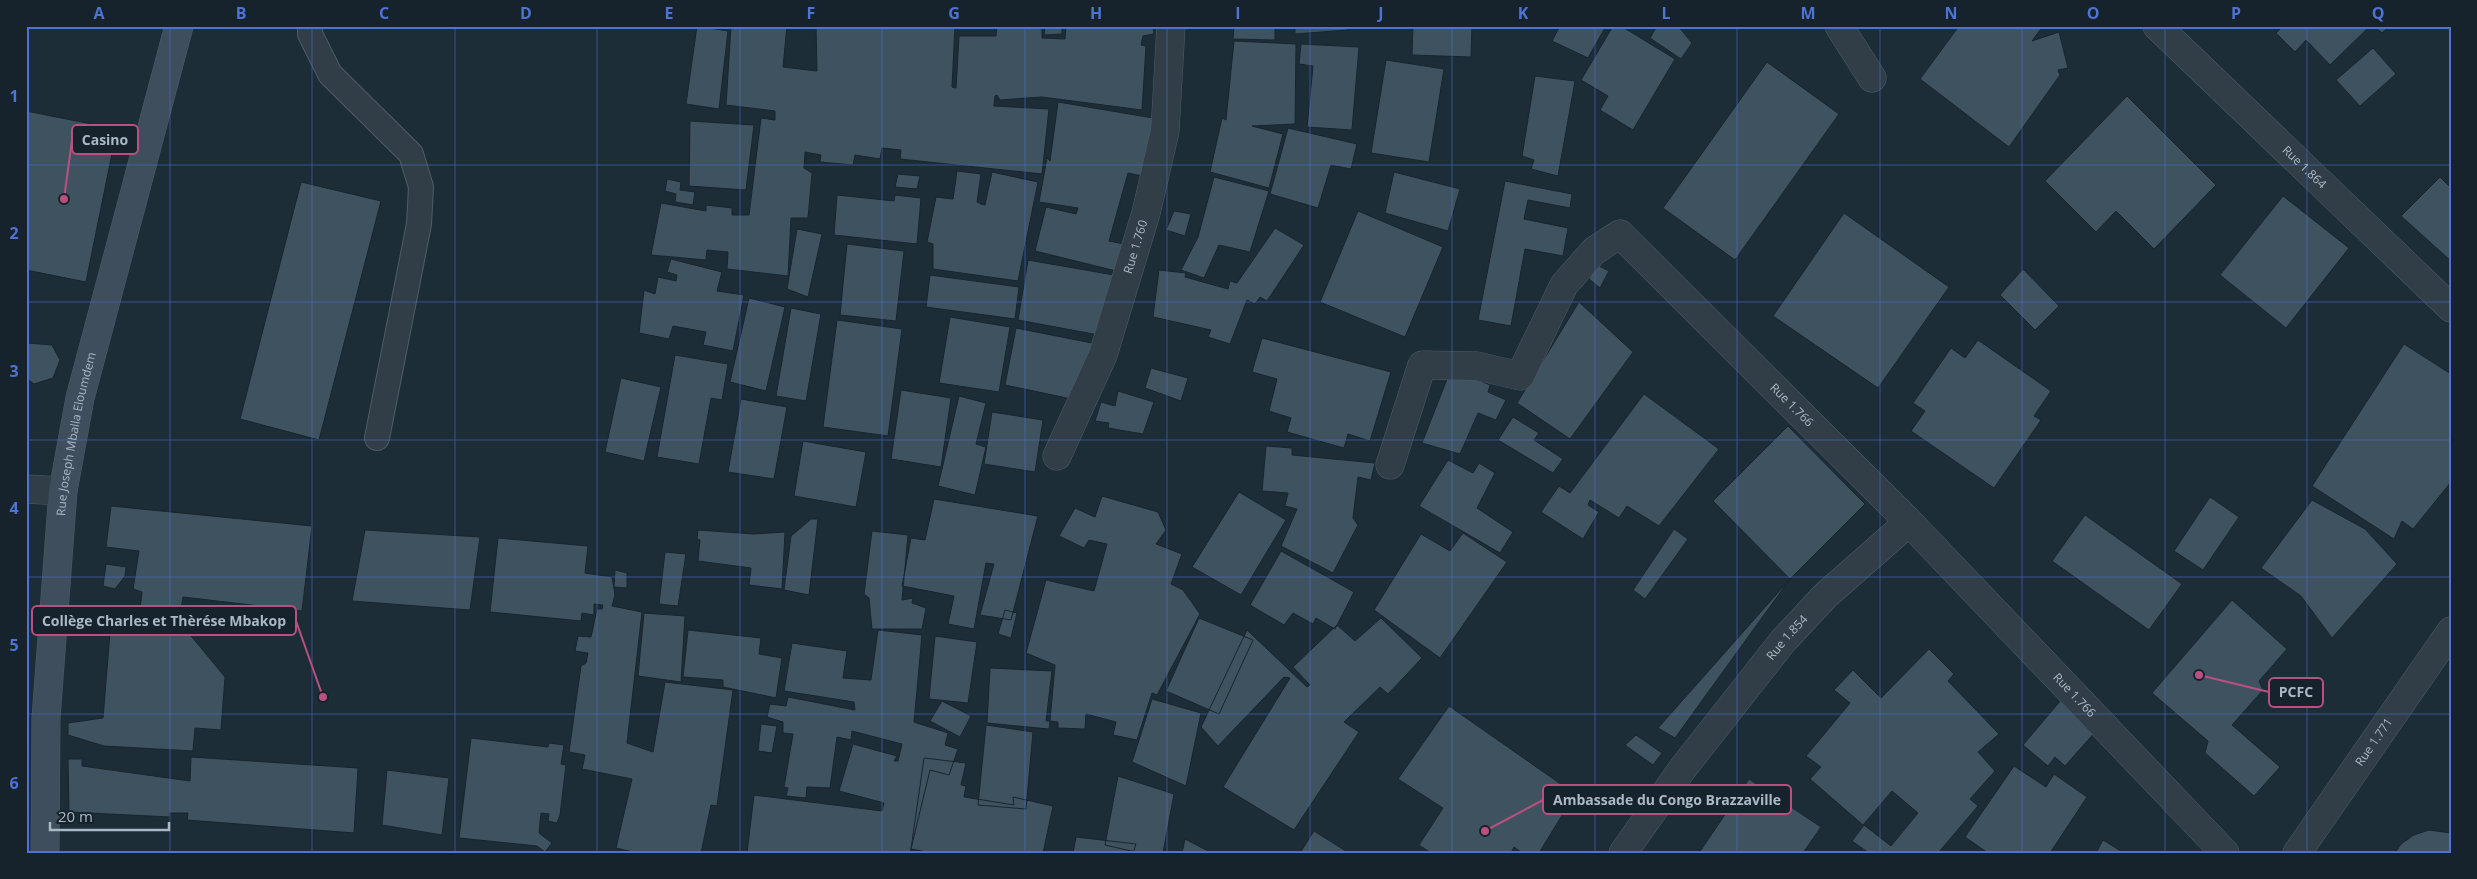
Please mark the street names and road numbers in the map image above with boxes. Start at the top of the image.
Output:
street label: Rue 1.864 [2279,142,2330,192]
street label: Rue 1.760 [1119,218,1151,276]
street label: Rue Joseph Mballa Eloumdem [52,350,100,516]
street label: Rue 1.766 [1766,379,1818,430]
street label: Rue 1.854 [1762,611,1811,663]
street label: Rue 1.766 [2049,669,2100,721]
street label: Rue 1.771 [2351,714,2396,769]

